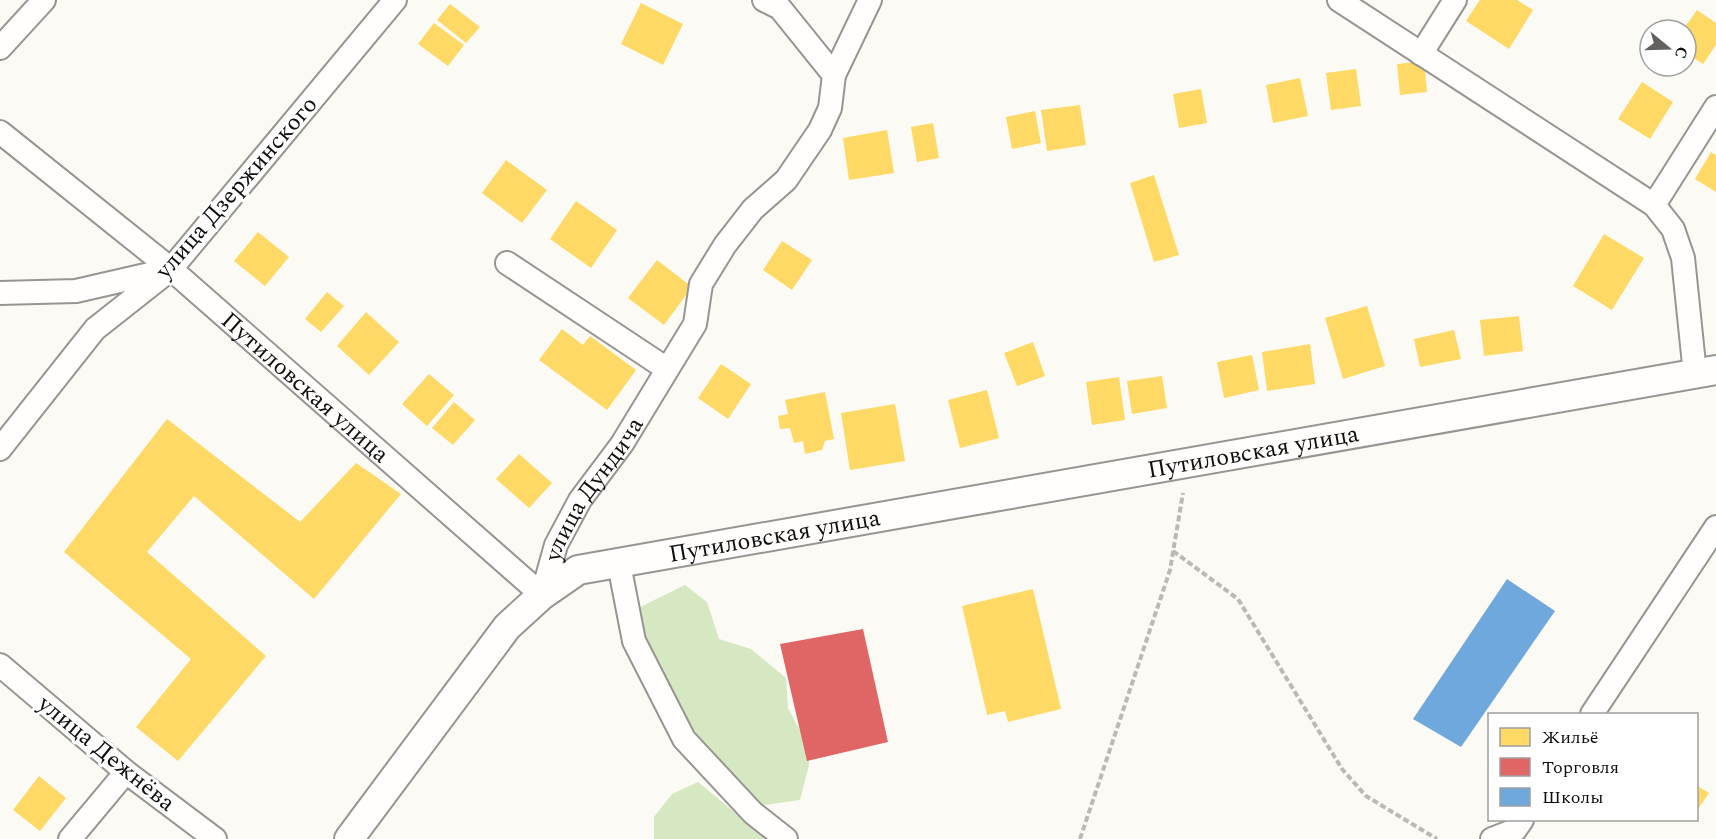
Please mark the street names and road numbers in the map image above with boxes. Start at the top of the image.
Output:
street label: улица Дзержинского [146,88,327,288]
street label: Путиловская улица [212,304,397,472]
street label: улица Дундича [535,410,653,566]
street label: Путиловская улица [1145,416,1362,489]
street label: Путиловская улица [666,500,883,573]
street label: улица Дежнёва [29,686,183,821]

